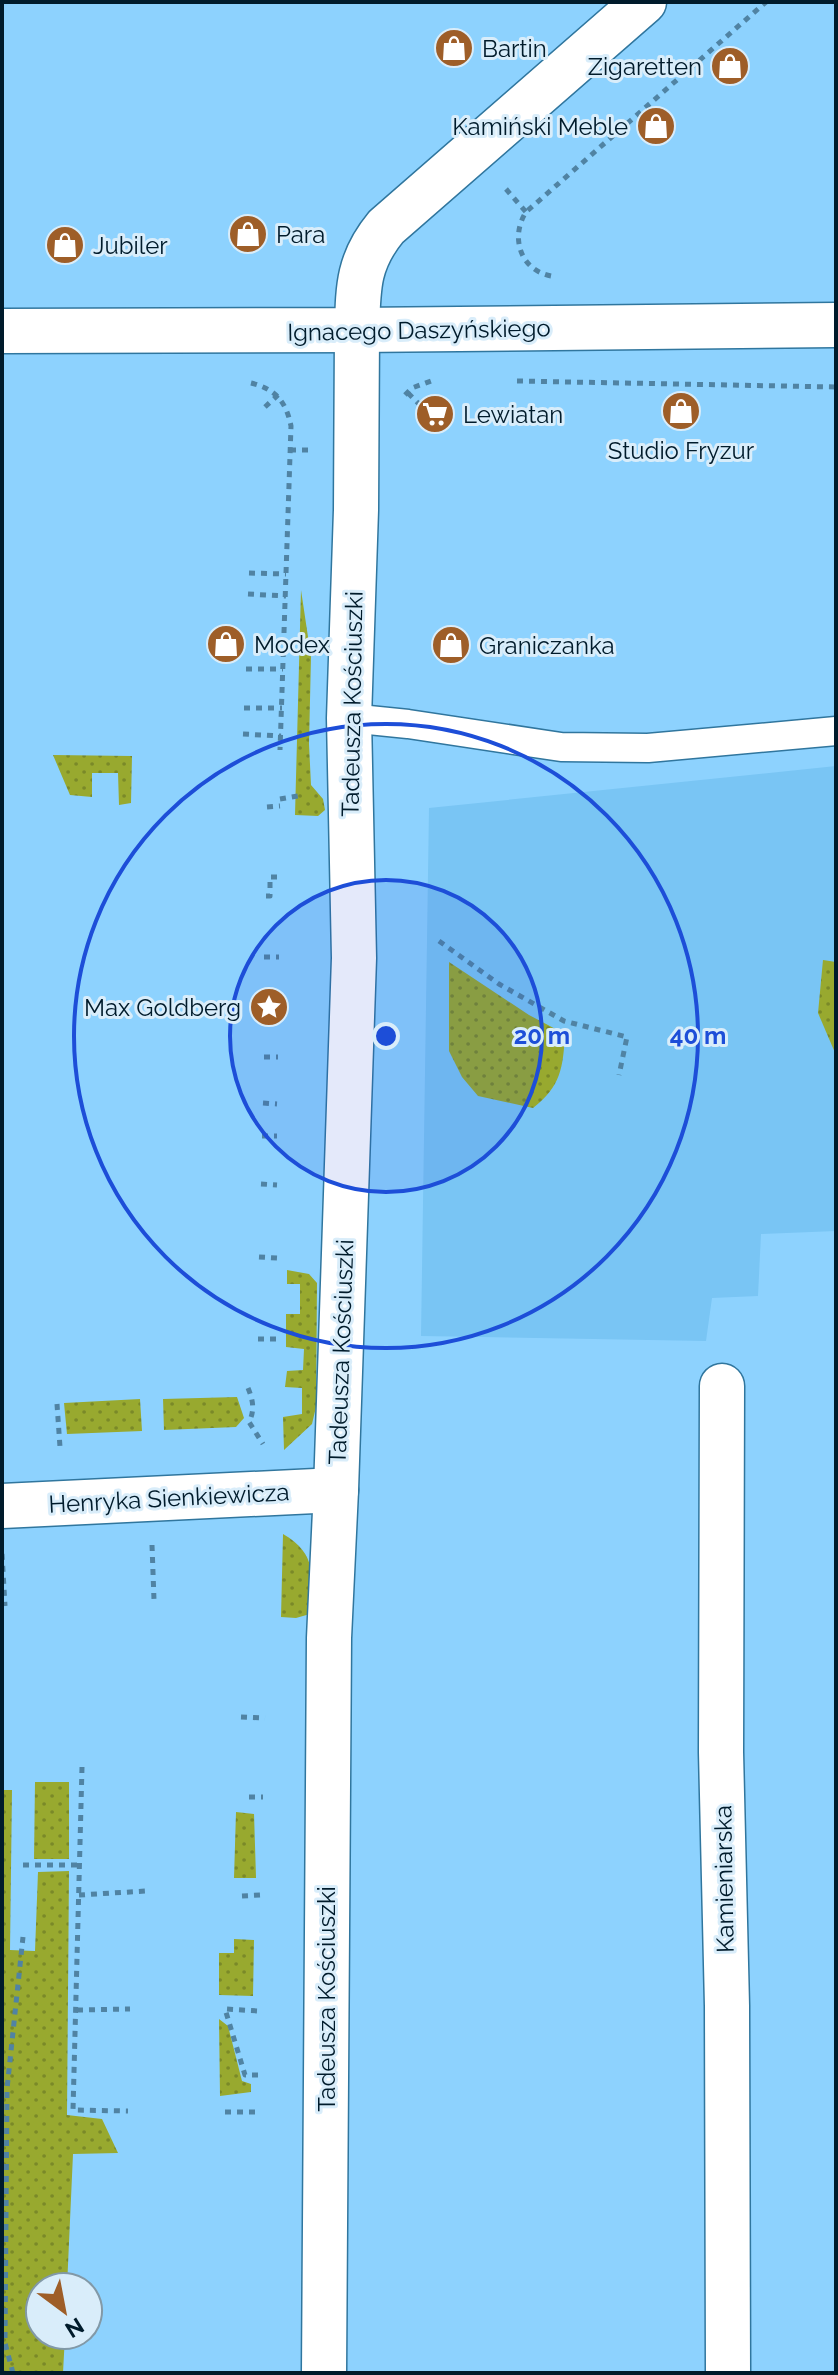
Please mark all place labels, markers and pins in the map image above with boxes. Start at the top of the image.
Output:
shop icon: Bartin [433,27,475,69]
place label: Bartin [482,34,547,63]
shop icon: Zigaretten [709,45,751,87]
place label: Zigaretten [588,52,702,81]
shop icon: Kamiński Meble [635,105,677,147]
place label: Kamiński Meble [452,112,628,141]
shop icon: Para [227,213,269,255]
place label: Para [276,220,325,249]
shop icon: Jubiler [44,224,86,266]
place label: Jubiler [93,231,168,260]
shop icon: Studio Fryzur [660,390,702,432]
supermarket icon: Lewiatan [414,393,456,435]
place label: Lewiatan [463,400,563,429]
place label: Studio Fryzur [608,436,755,465]
shop icon: Modex [205,623,247,665]
shop icon: Graniczanka [430,624,472,666]
place label: Modex [254,630,330,659]
place label: Graniczanka [479,631,615,660]
place icon: Max Goldberg [248,986,290,1028]
place label: Max Goldberg [84,993,241,1022]
centre of rings [372,1022,400,1050]

